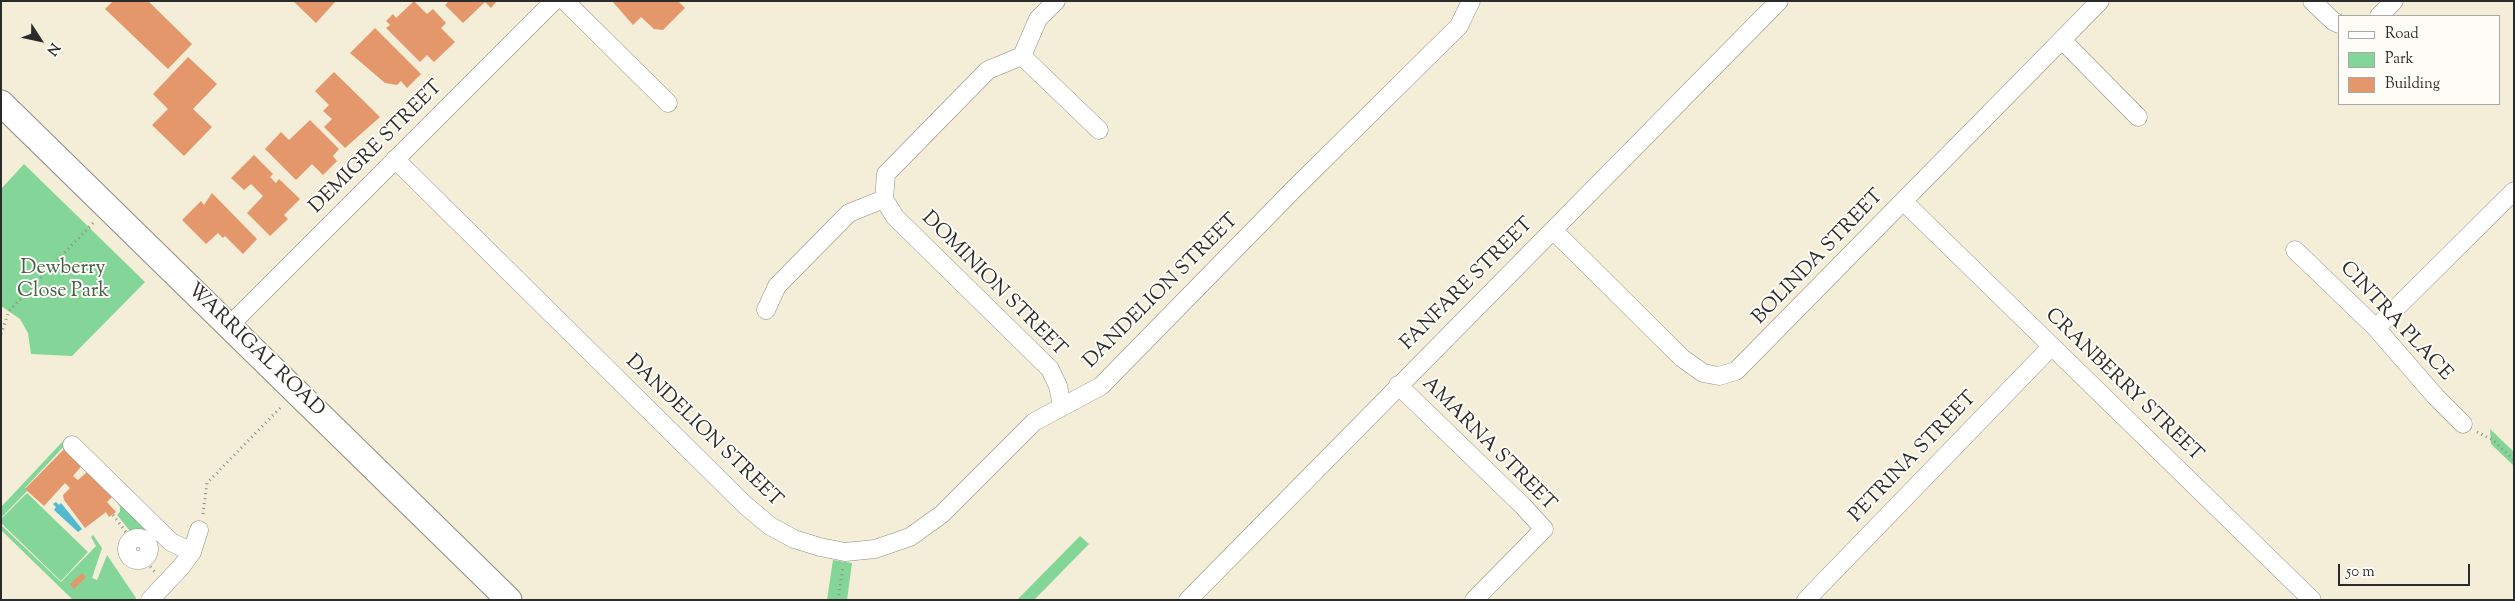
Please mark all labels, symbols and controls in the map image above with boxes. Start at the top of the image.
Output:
north arrow [15,15,65,65]
legend [2338,15,2500,105]
text: Road [2385,24,2419,45]
text: N [41,38,64,59]
text: Park [2385,49,2414,70]
text: Building [2385,74,2440,95]
street label: DEMIGRE STREET [305,76,449,220]
street label: BOLINDA STREET [1748,186,1890,330]
street label: DOMINION STREET [915,207,1071,363]
street label: DANDELION STREET [1080,210,1244,374]
street label: FANFARE STREET [1397,214,1539,356]
street label: CINTRA PLACE [2334,257,2456,387]
park label: Dewberry Close Park [17,258,109,305]
street label: WARRIGAL ROAD [181,279,329,423]
street label: CRANBERRY STREET [2039,304,2207,468]
street label: DANDELION STREET [619,351,787,513]
street label: AMARNA STREET [1416,373,1560,517]
street label: PETRINA STREET [1845,387,1983,529]
scale bar [2340,554,2472,586]
text: 50 m [2346,562,2375,583]

